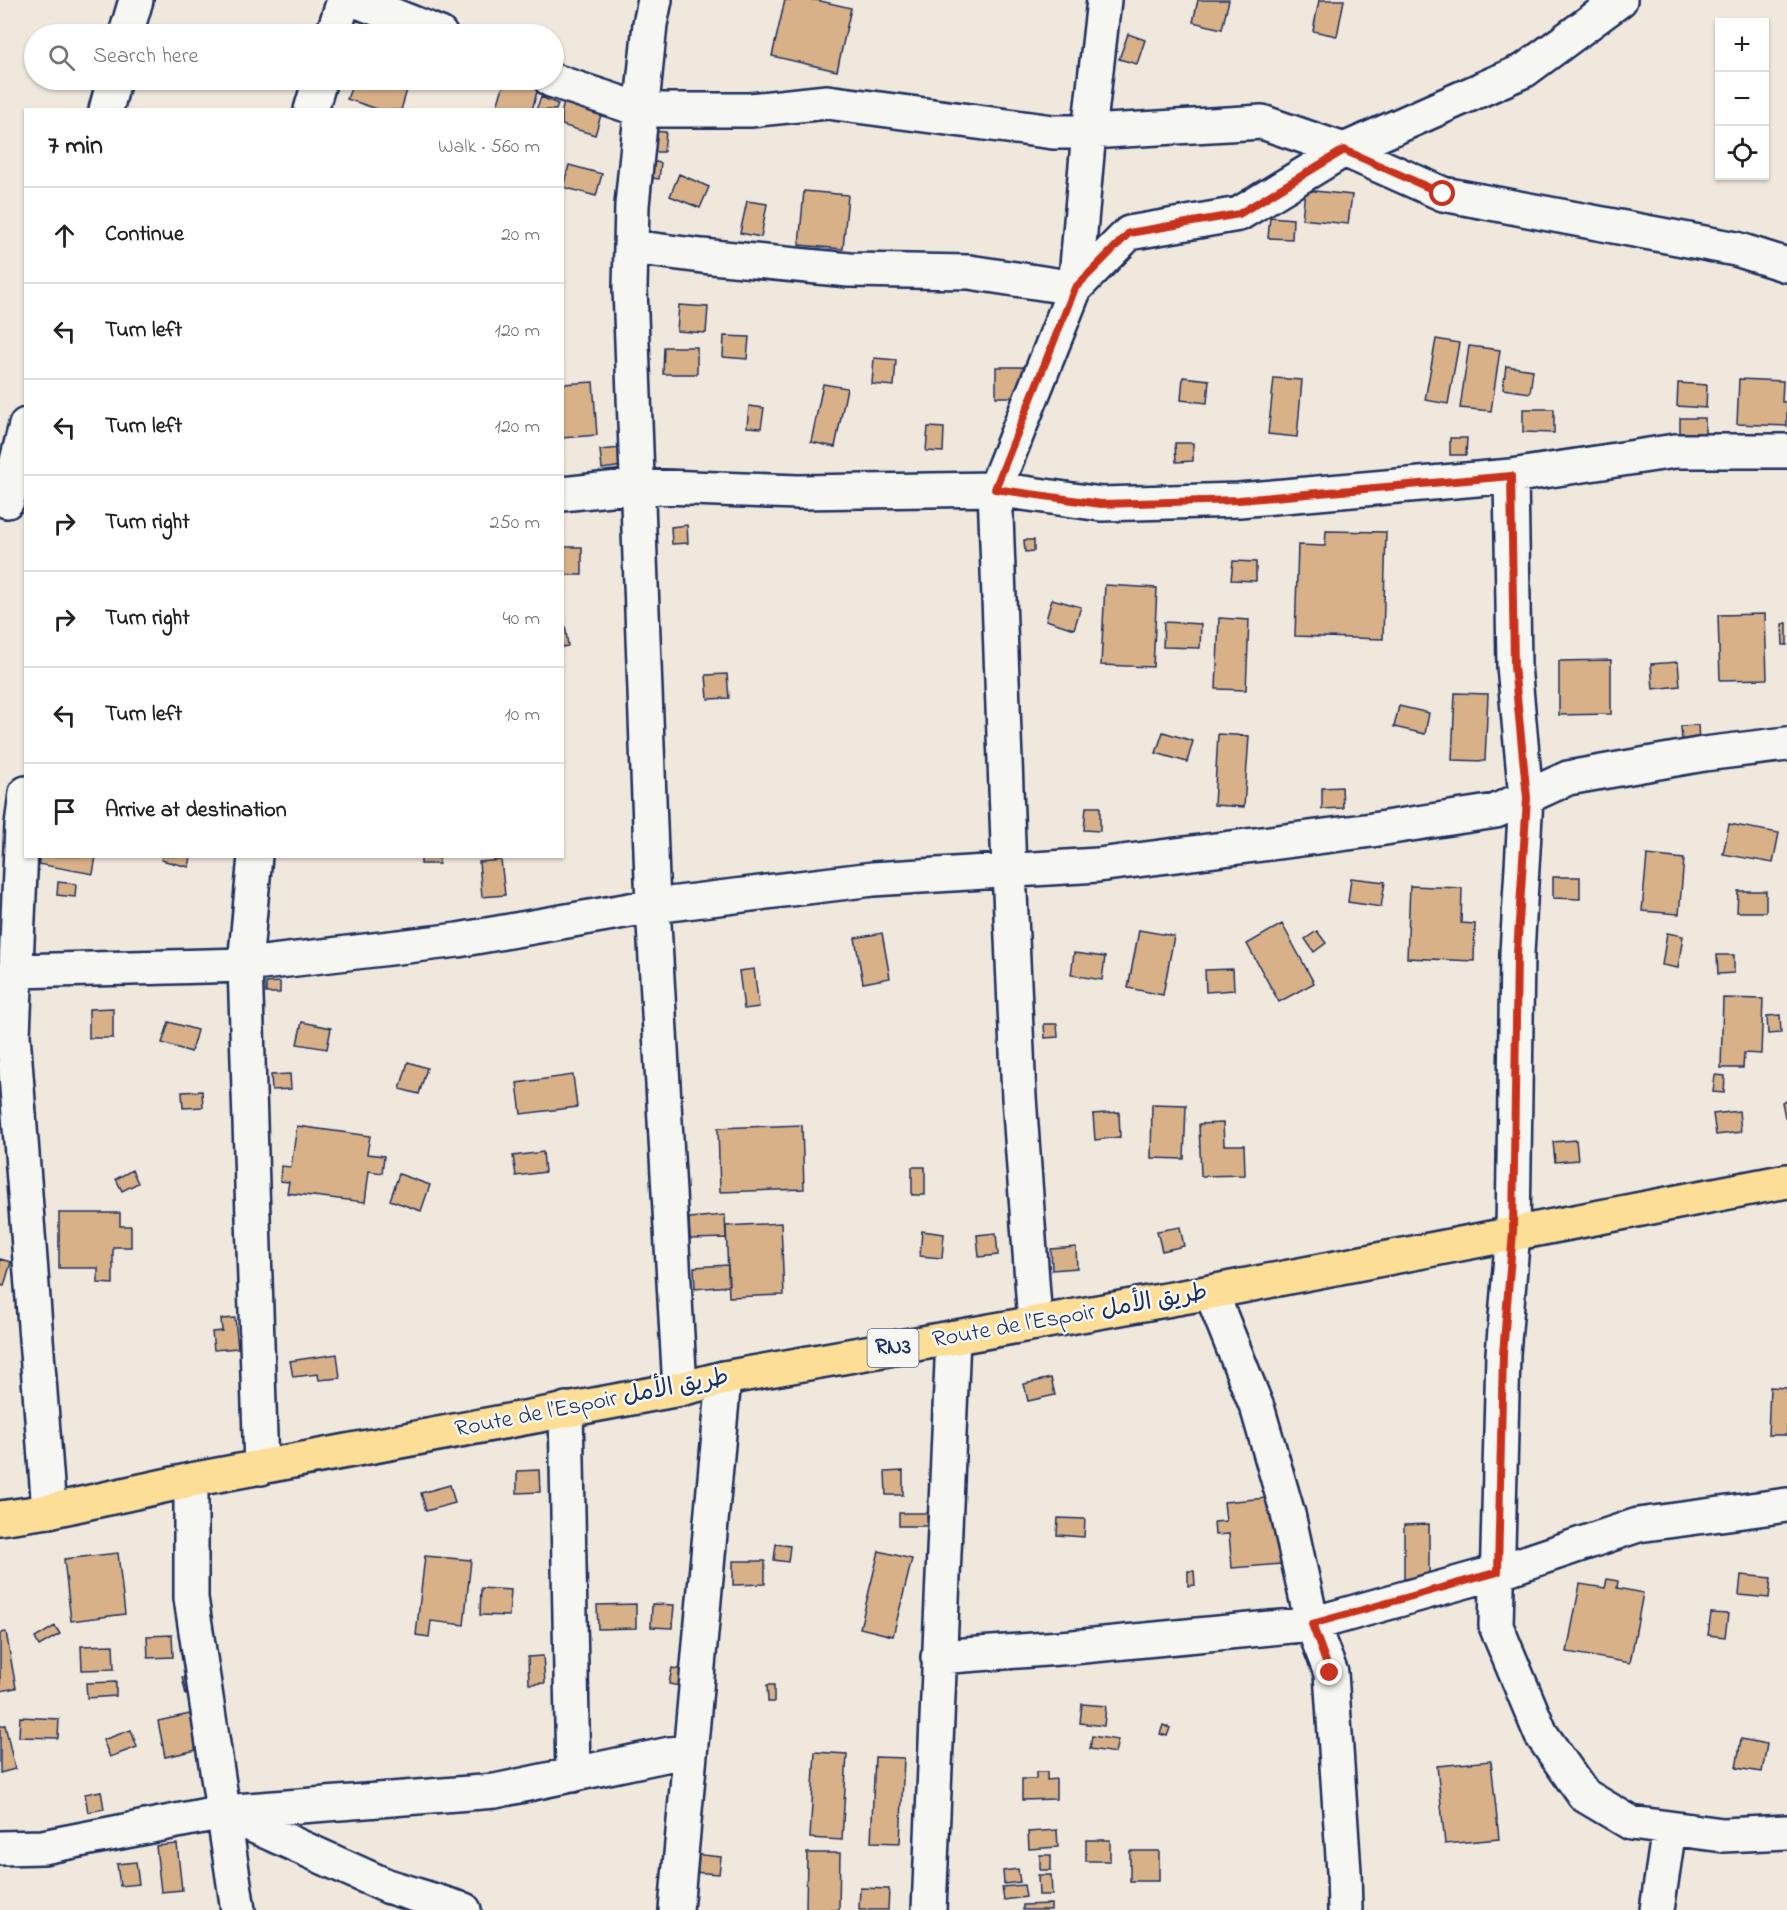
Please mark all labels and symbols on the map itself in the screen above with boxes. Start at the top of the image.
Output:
route start [1429,180,1455,206]
street label: Route de l’Espoir طريق الأمل [929,1274,1210,1358]
road number: RN3 [868,1329,918,1367]
street label: Route de l’Espoir طريق الأمل [451,1358,732,1448]
route end [1316,1659,1342,1685]

